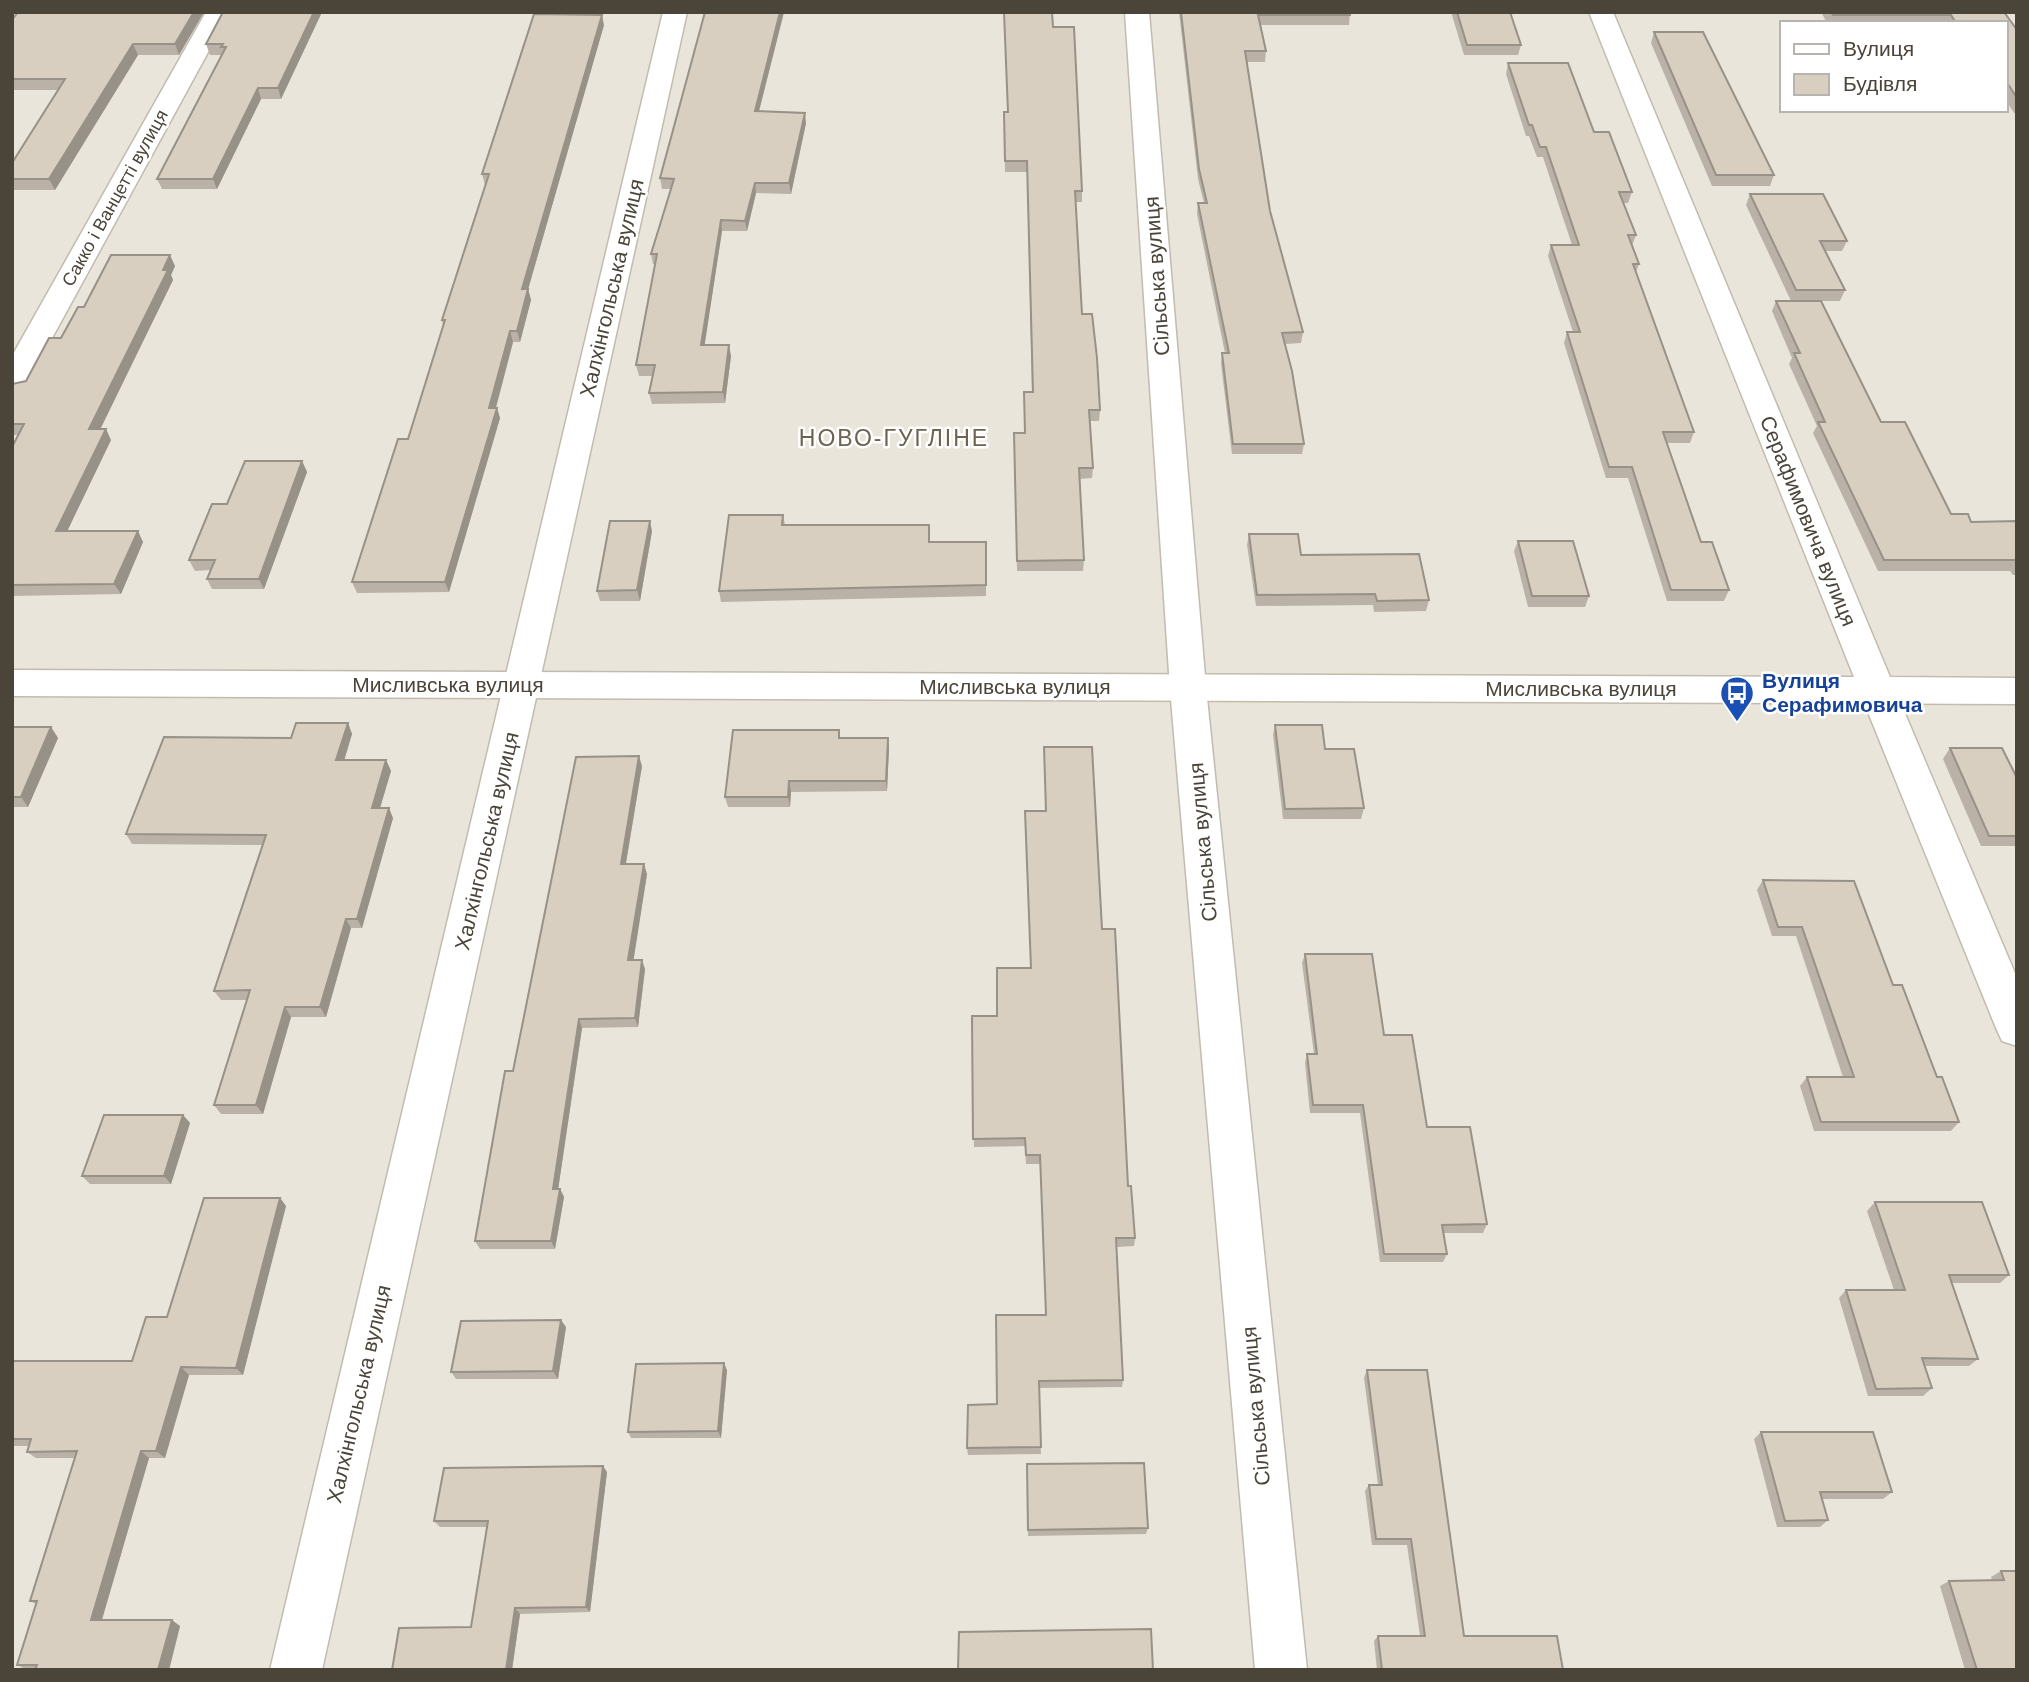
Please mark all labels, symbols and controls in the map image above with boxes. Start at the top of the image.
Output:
legend [1780,21,2008,112]
text: Вулиця [1843,37,1914,60]
text: Будівля [1843,72,1917,95]
street label: Сакко і Ванцетті вулиця [58,106,172,290]
street label: Халхінгольська вулиця [575,177,648,399]
street label: Сільська вулиця [1139,196,1174,357]
street label: Серафимовича вулиця [1756,412,1861,629]
district label: НОВО-ГУГЛІНЕ [799,425,989,451]
place label: Вулиця Серафимовича [1762,669,1923,716]
street label: Мисливська вулиця [352,673,544,696]
bus stop icon: Вулиця Серафимовича [1718,674,1756,723]
street label: Мисливська вулиця [919,675,1111,698]
street label: Мисливська вулиця [1485,677,1677,700]
street label: Халхінгольська вулиця [450,730,523,952]
street label: Сільська вулиця [1184,761,1221,923]
street label: Халхінгольська вулиця [322,1283,395,1505]
street label: Сільська вулиця [1237,1325,1274,1487]

